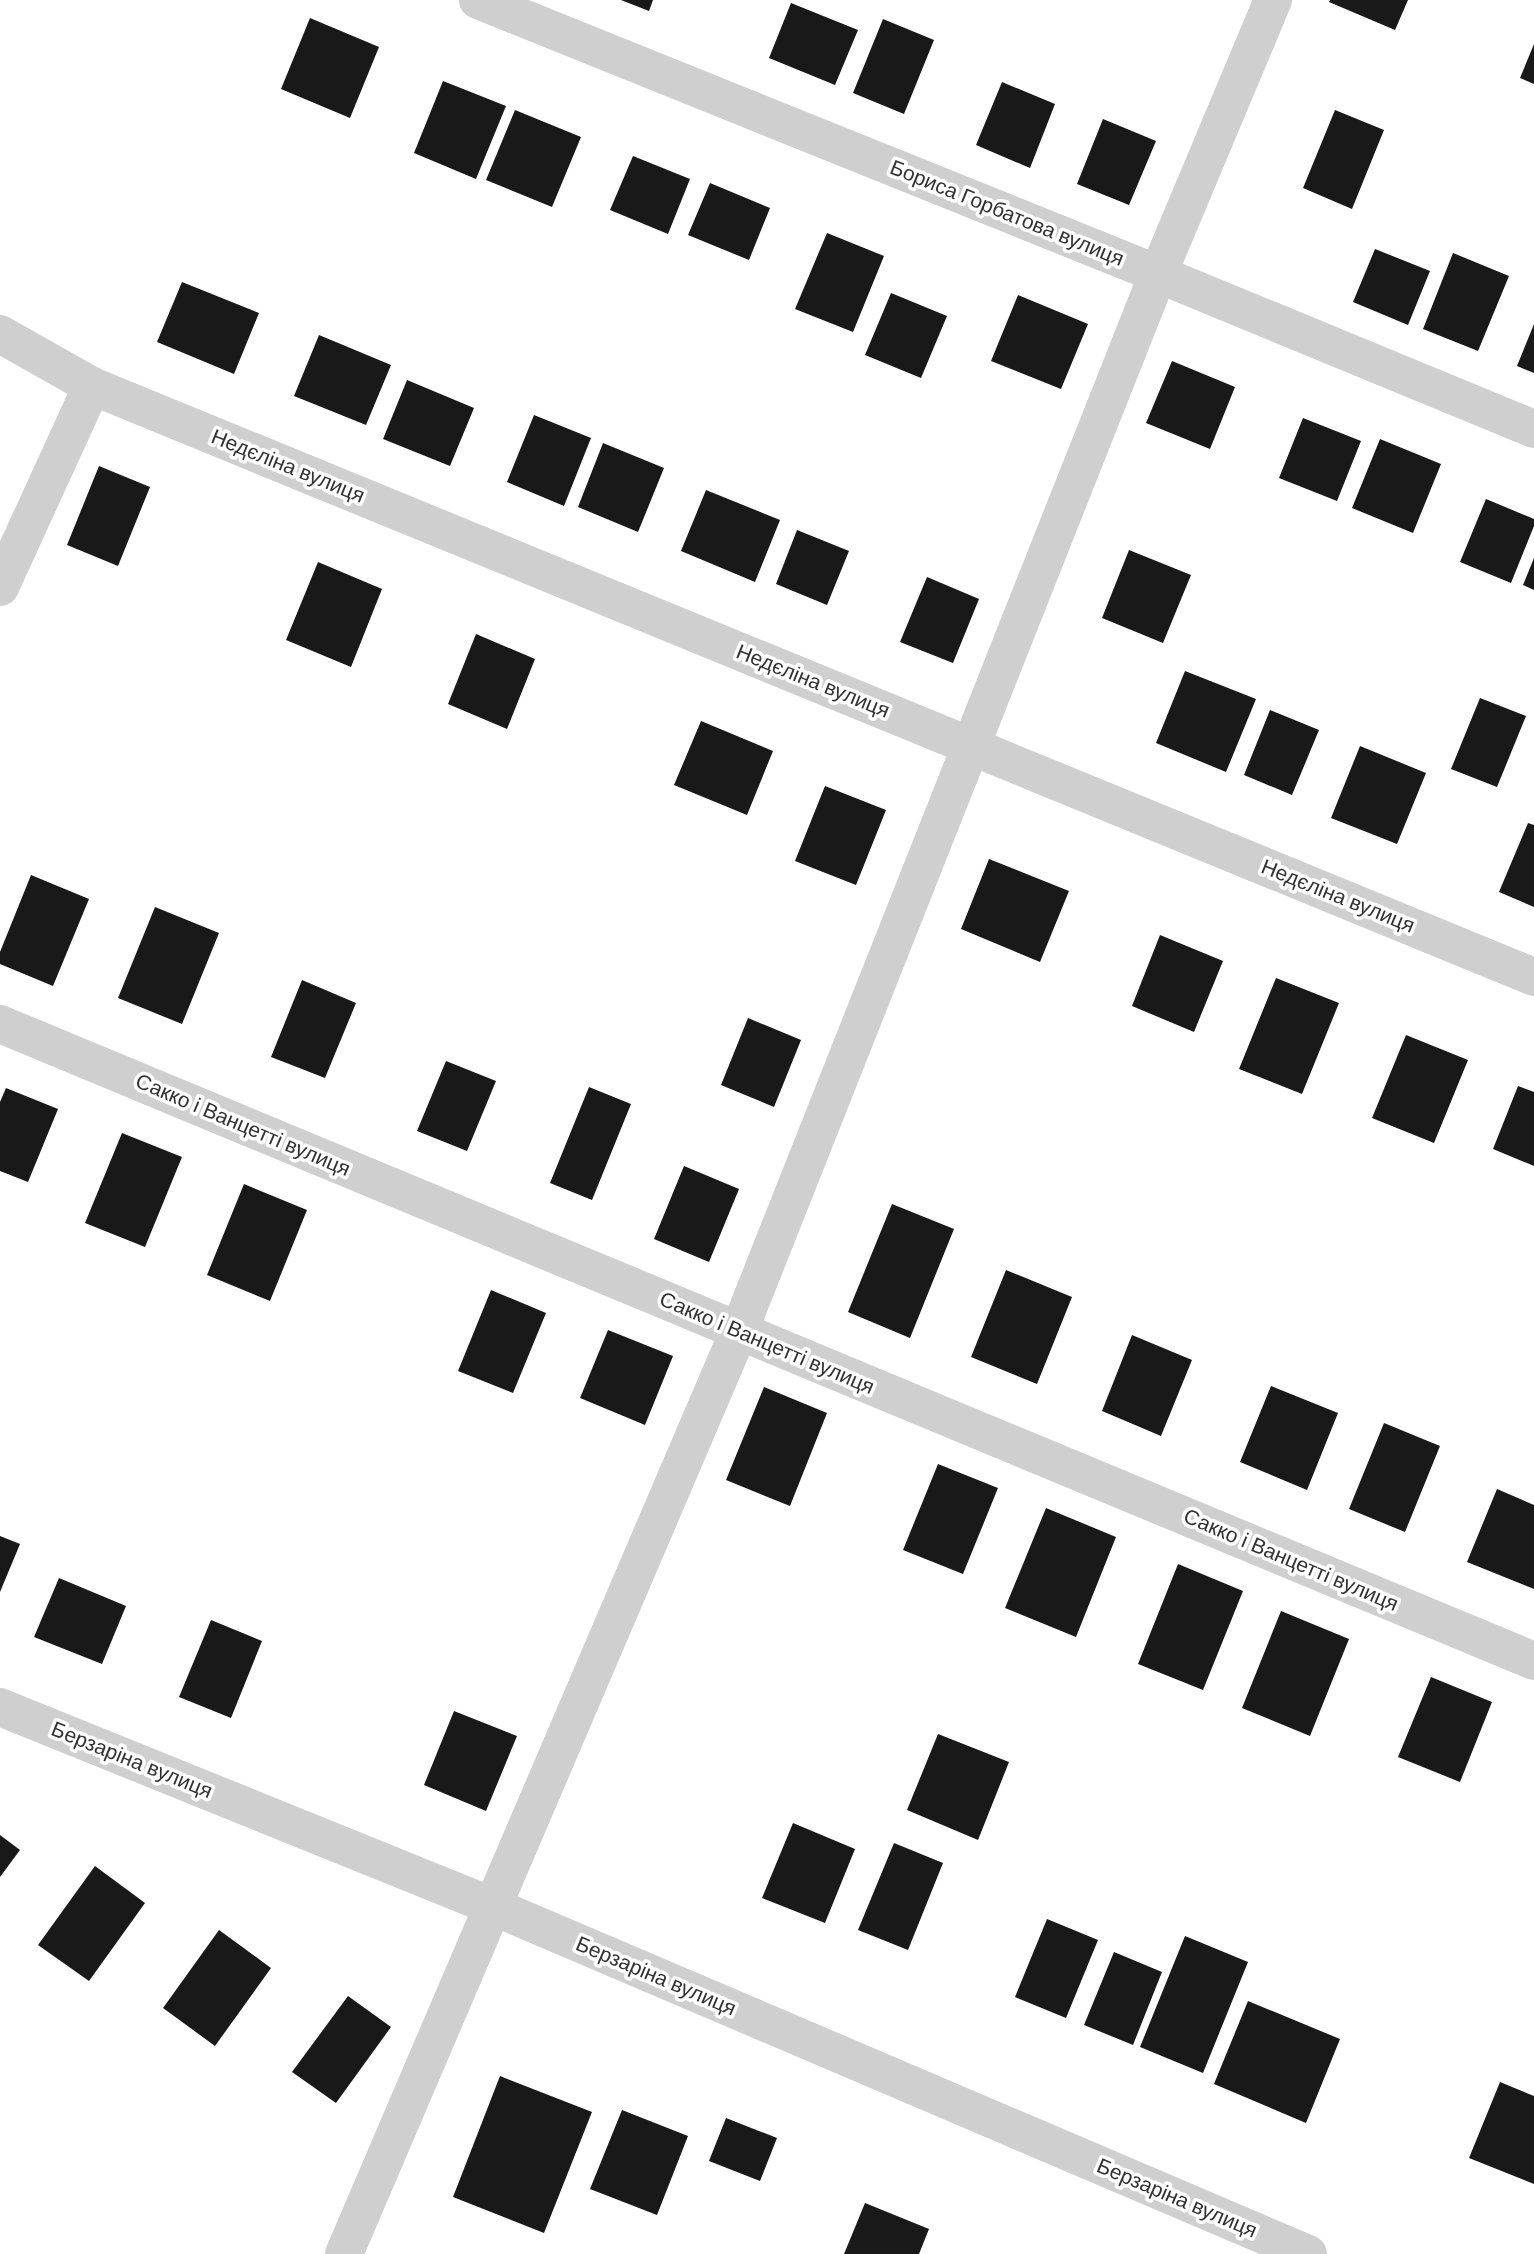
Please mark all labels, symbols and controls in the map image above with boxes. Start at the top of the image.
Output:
street label: Бориса Горбатова вулиця [886,153,1128,273]
street label: Недєліна вулиця [207,422,369,510]
street label: Недєліна вулиця [732,637,894,725]
street label: Недєліна вулиця [1257,852,1419,940]
street label: Сакко і Ванцетті вулиця [131,1067,355,1183]
street label: Сакко і Ванцетті вулиця [655,1285,879,1401]
street label: Сакко і Ванцетті вулиця [1179,1502,1403,1618]
street label: Берзаріна вулиця [47,1715,217,1805]
street label: Берзаріна вулиця [572,1930,740,2022]
street label: Берзаріна вулиця [1093,2152,1261,2244]

